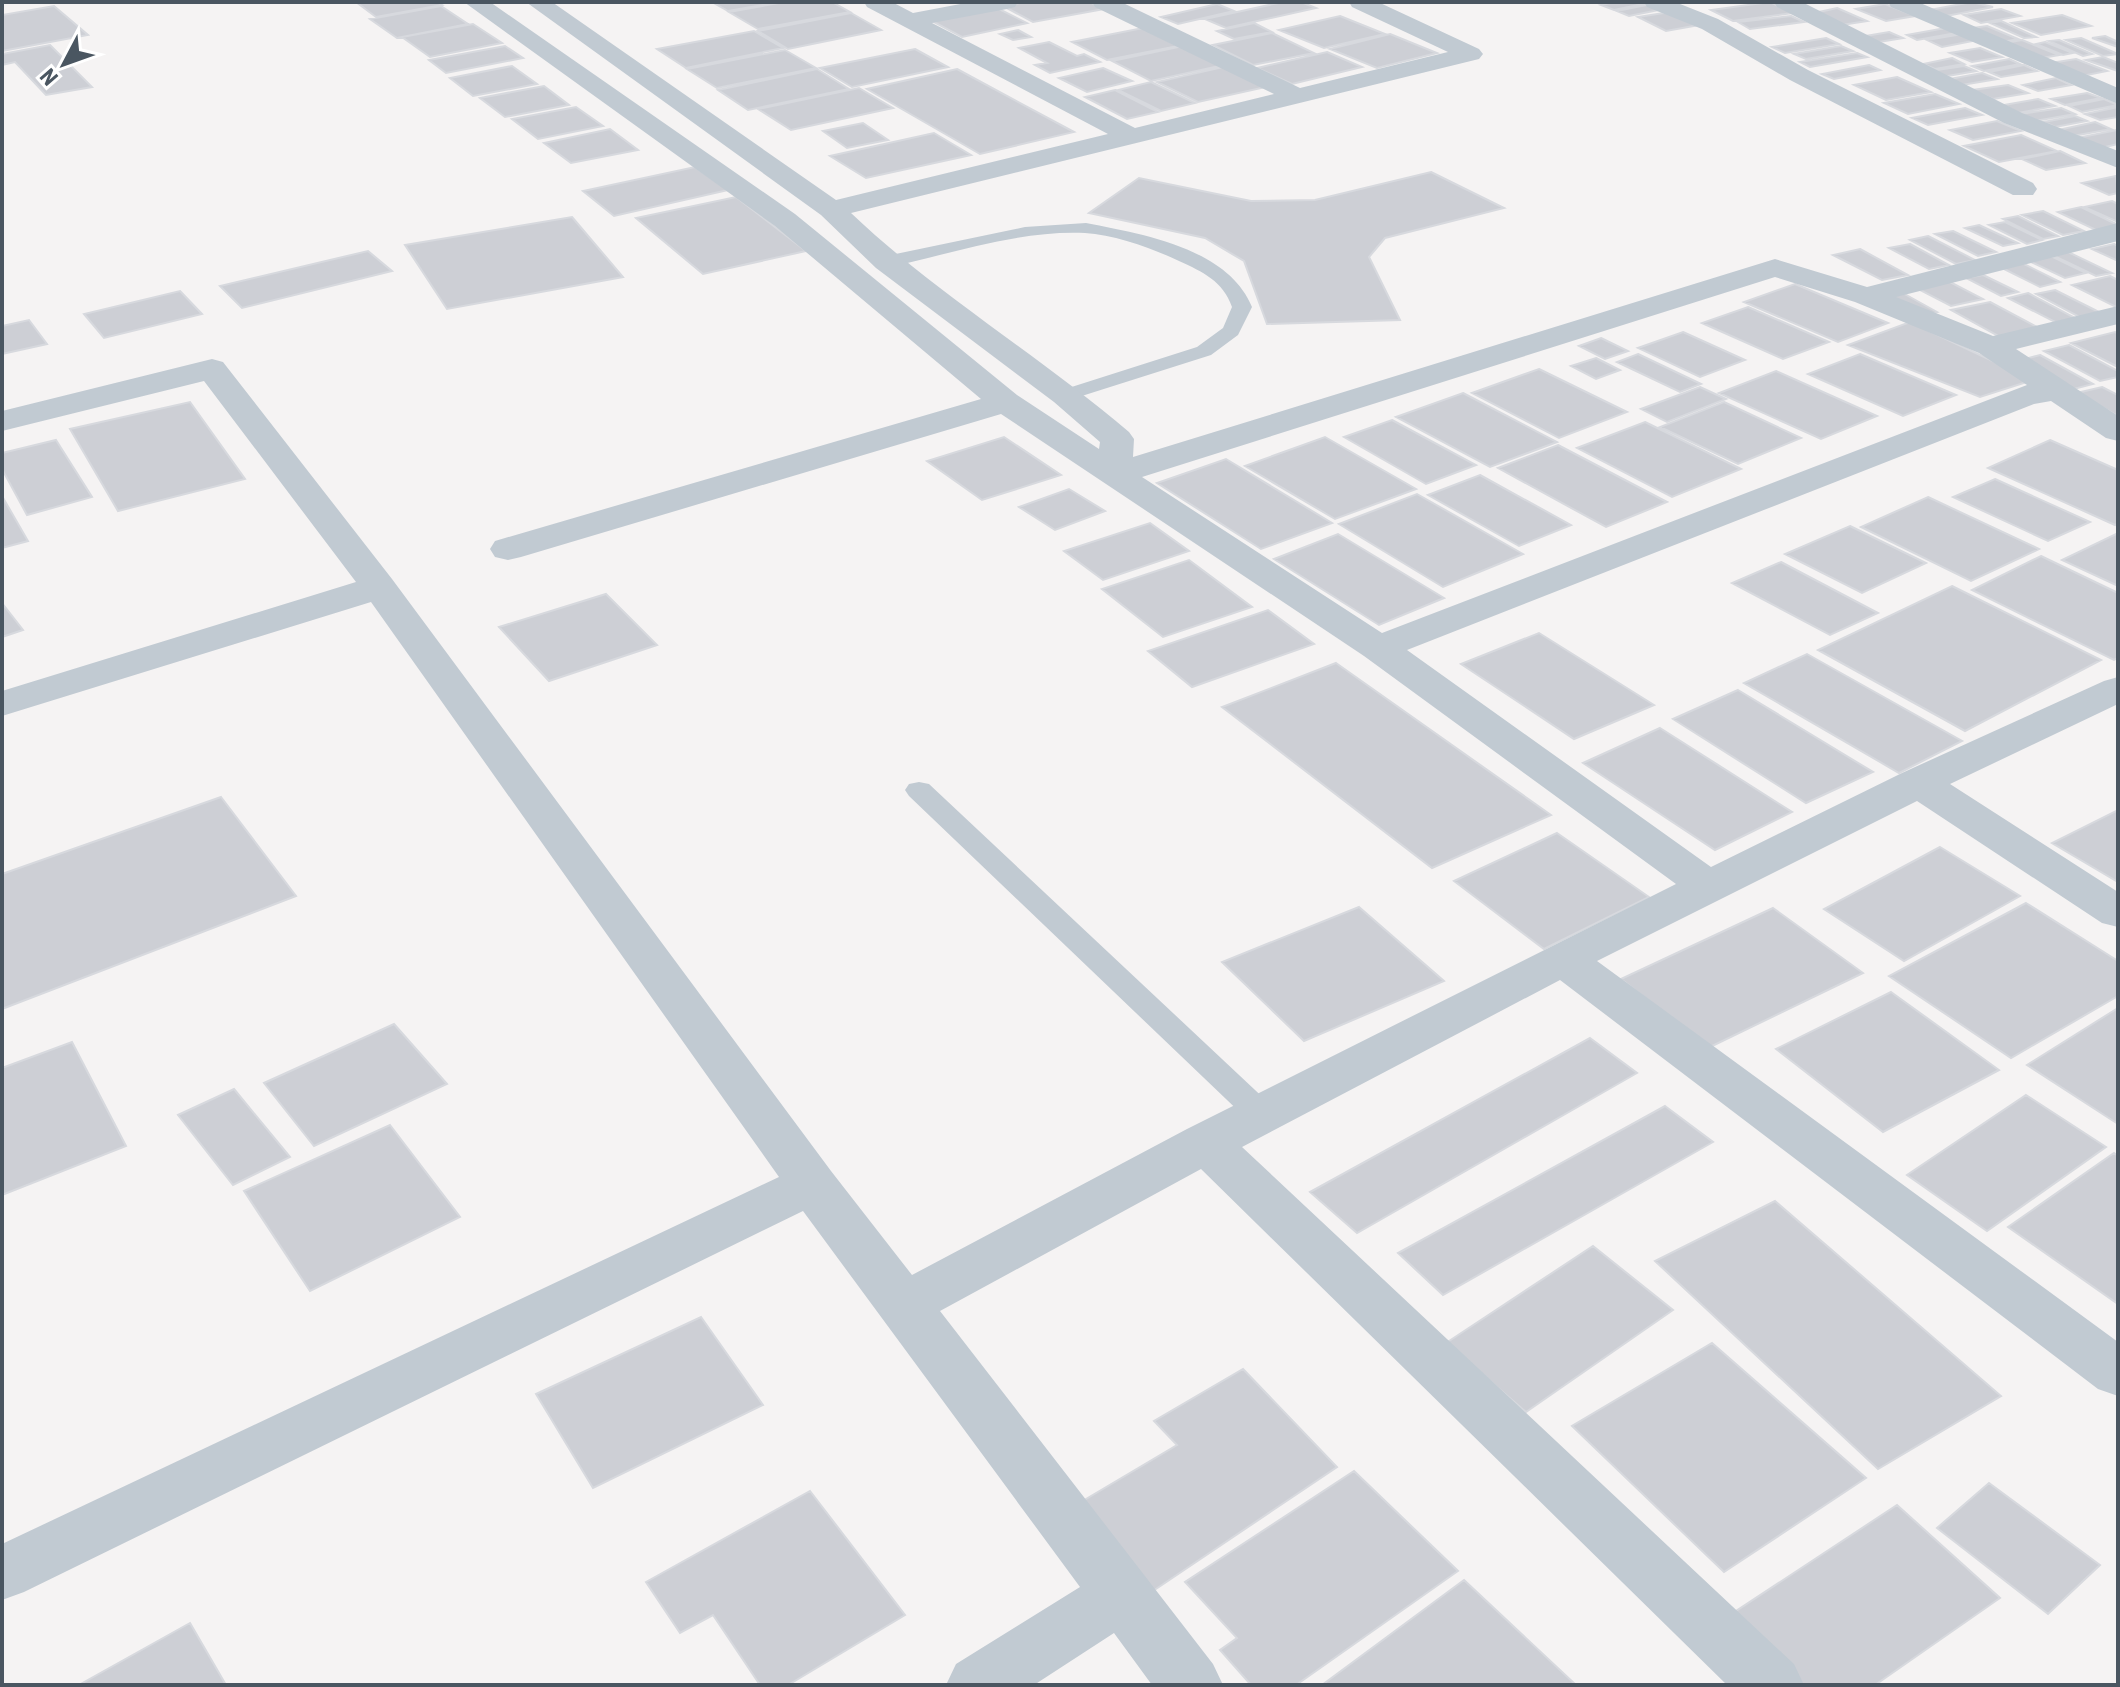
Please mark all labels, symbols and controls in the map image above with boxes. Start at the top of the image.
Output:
north arrow [24,24,104,104]
text: N [35,64,63,90]

